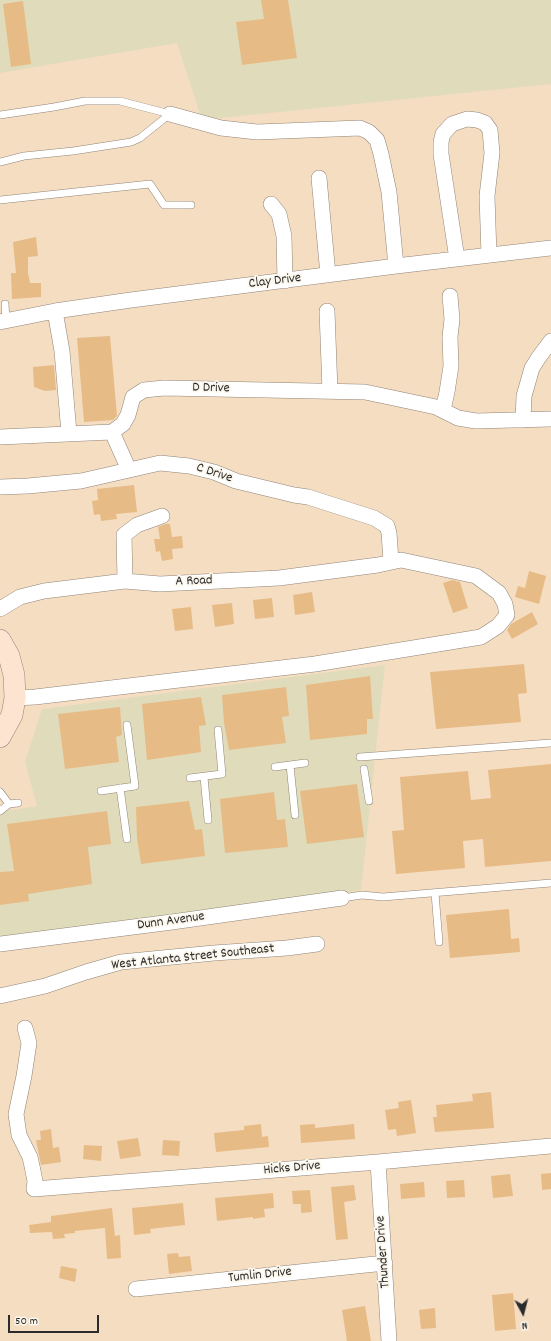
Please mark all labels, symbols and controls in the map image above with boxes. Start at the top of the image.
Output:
street label: Clay Drive [248,270,302,294]
street label: D Drive [192,380,230,398]
street label: C Drive [194,460,234,488]
street label: A Road [175,573,213,591]
street label: Dunn Avenue [136,909,206,935]
street label: West Atlanta Street Southeast [111,941,275,975]
street label: Hicks Drive [263,1158,321,1180]
street label: Thunder Drive [373,1215,395,1289]
street label: Tumlin Drive [227,1264,293,1288]
north arrow [503,1293,543,1333]
scale bar [10,1307,101,1333]
text: 50 m [15,1313,38,1330]
text: N [521,1317,528,1333]

